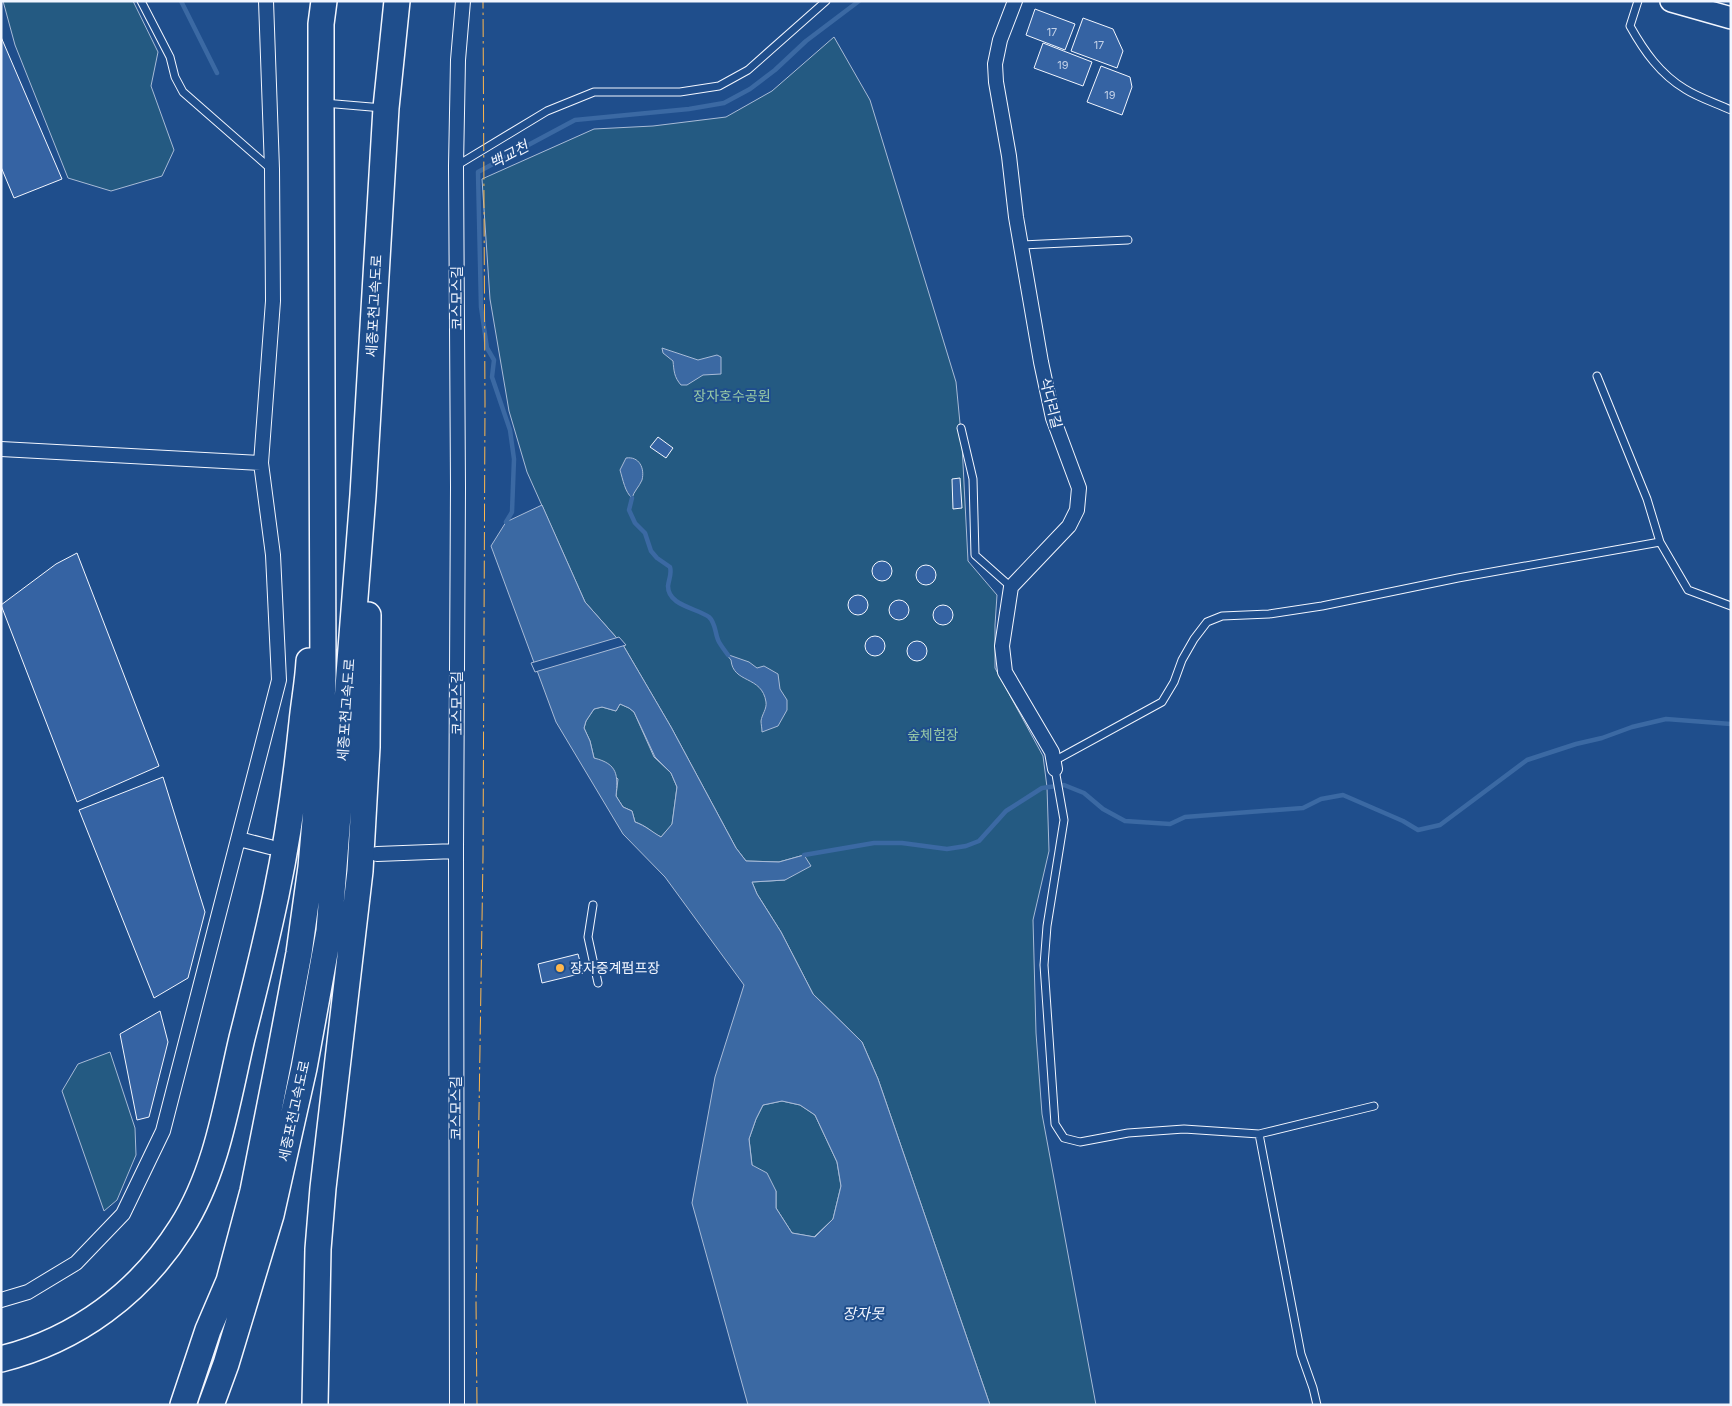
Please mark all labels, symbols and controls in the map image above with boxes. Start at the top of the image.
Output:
house number: 17 [1047,25,1057,39]
house number: 17 [1094,38,1104,52]
house number: 19 [1057,58,1069,72]
house number: 19 [1104,88,1116,102]
water label: 백교천 [486,135,533,173]
street label: 세종포천고속도로 [362,254,385,358]
street label: 코스모스길 [448,266,465,330]
street label: 삭다리길 [1037,376,1066,430]
park label: 장자호수공원 [693,387,771,404]
street label: 세종포천고속도로 [333,658,358,762]
street label: 코스모스길 [448,671,465,735]
park label: 숲체험장 [907,726,959,743]
place label: 장자중계펌프장 [570,959,660,976]
marker: 장자중계펌프장 [554,962,566,974]
street label: 세종포천고속도로 [274,1059,313,1163]
street label: 코스모스길 [447,1076,464,1140]
water label: 장자못 [842,1304,885,1323]

